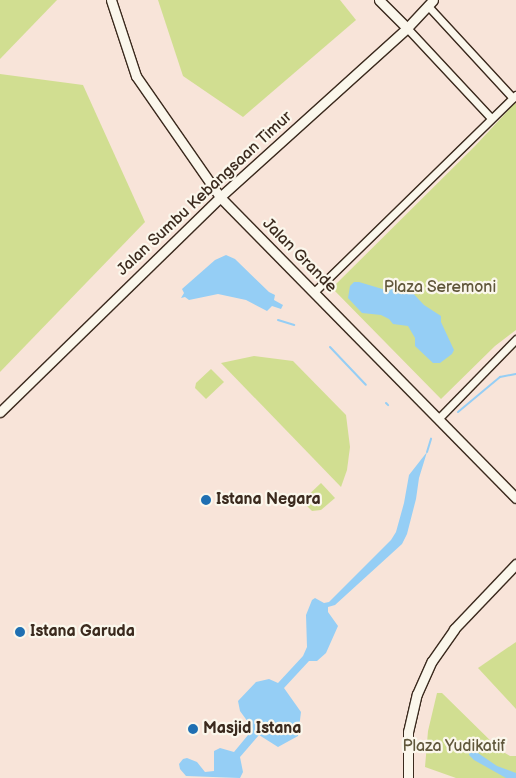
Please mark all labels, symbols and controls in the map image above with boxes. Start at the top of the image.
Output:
street label: Jalan Sumbu Kebangsaan Timur [113,108,297,280]
street label: Jalan Grande [258,215,340,297]
park label: Plaza Seremoni [384,278,496,298]
place label: Istana Negara [216,490,321,510]
marker: Istana Negara [200,494,212,506]
place label: Istana Garuda [30,622,135,642]
marker: Istana Garuda [14,626,26,638]
place label: Masjid Istana [203,719,301,739]
marker: Masjid Istana [187,723,199,735]
park label: Plaza Yudikatif [402,737,506,757]

